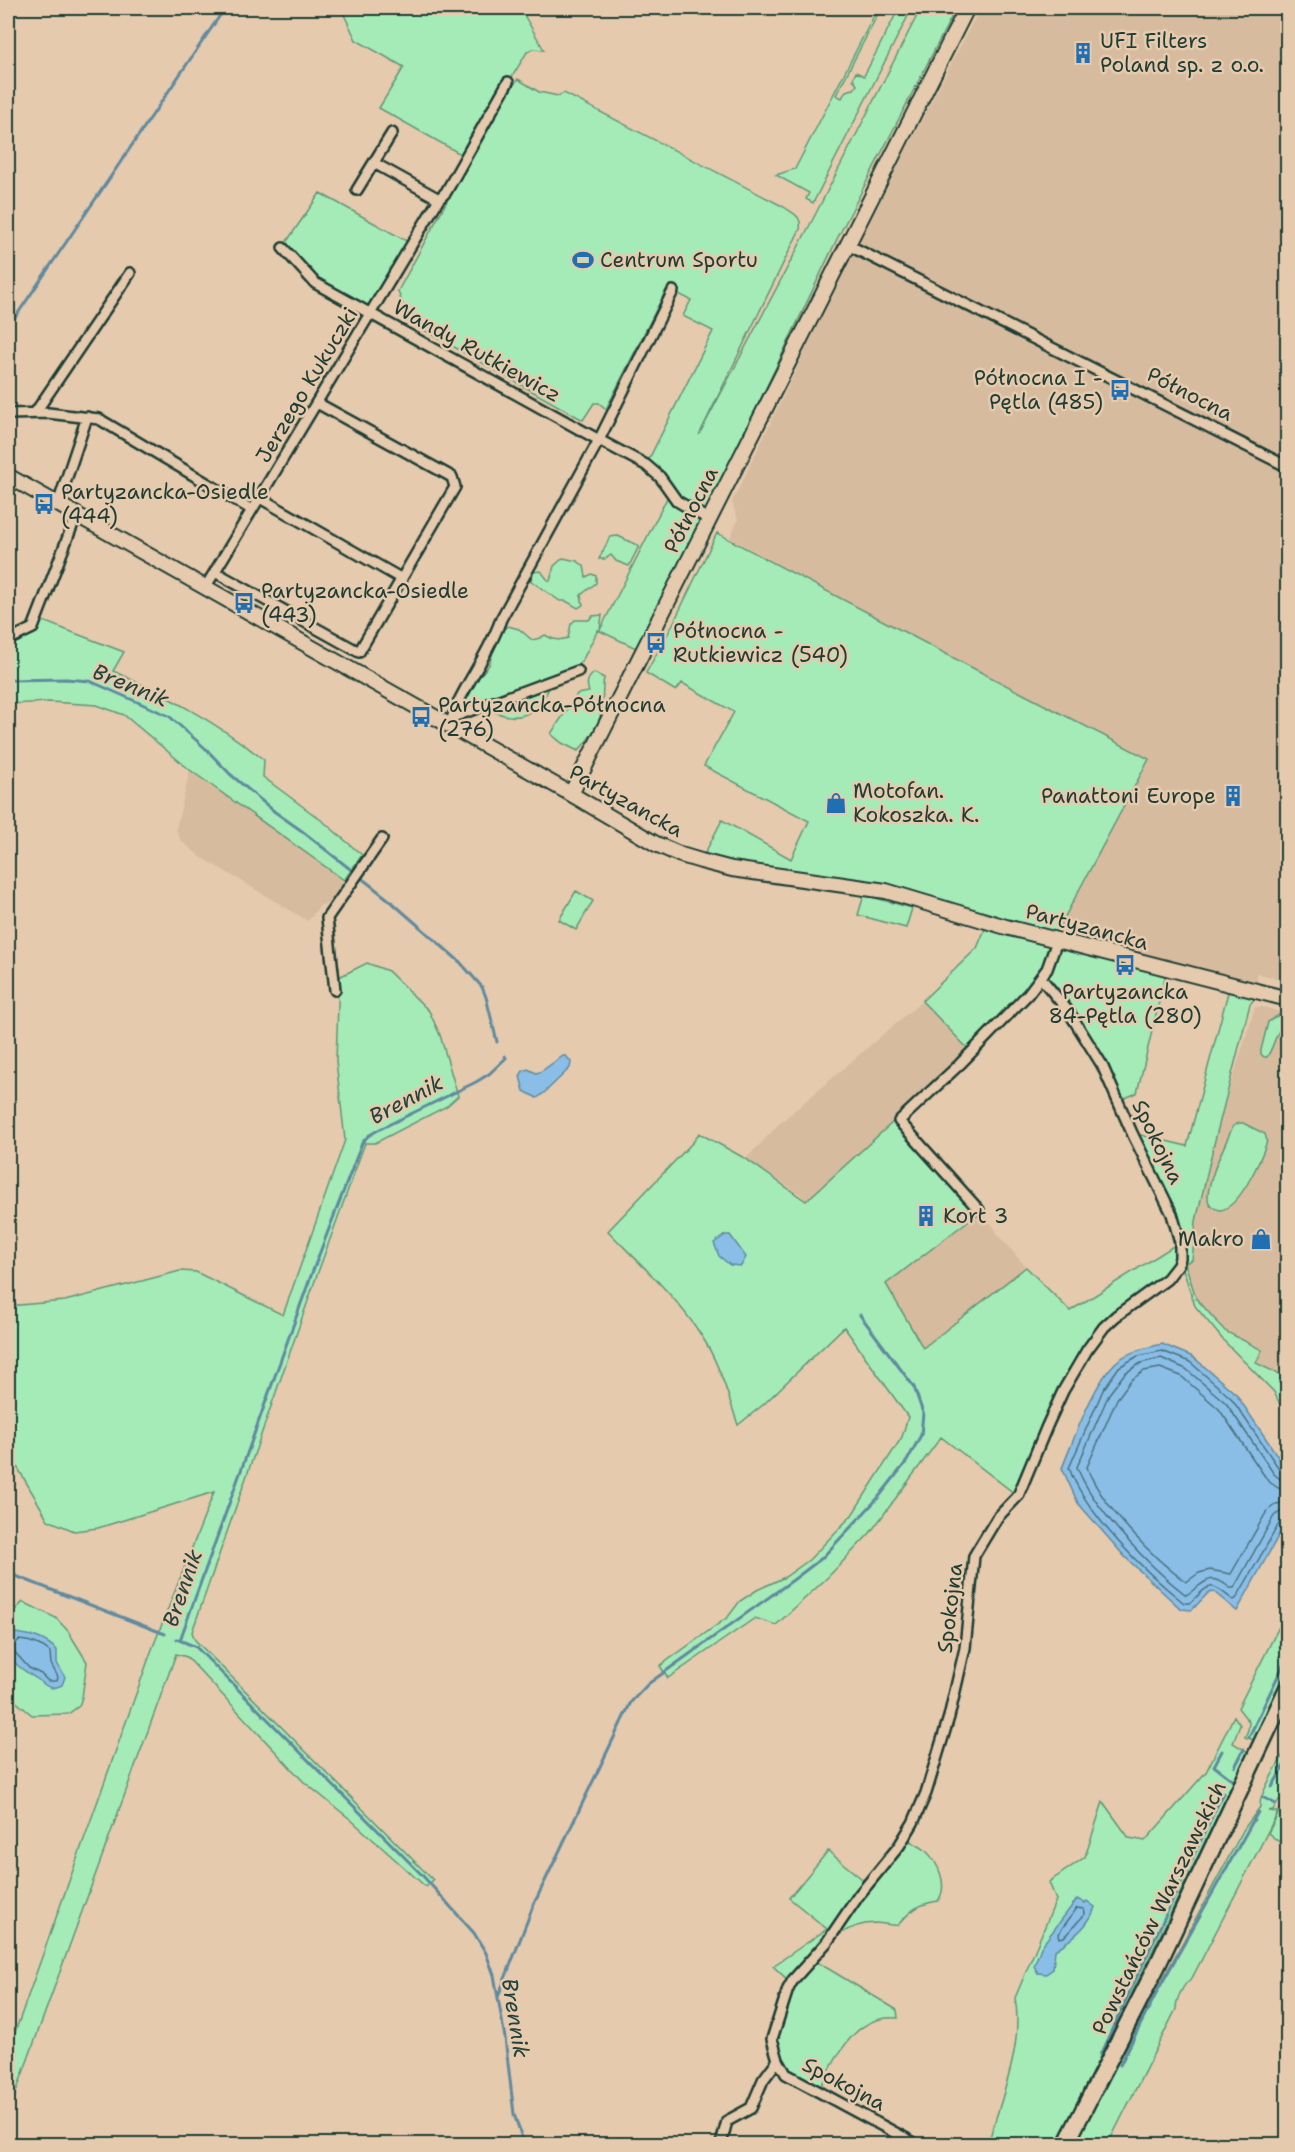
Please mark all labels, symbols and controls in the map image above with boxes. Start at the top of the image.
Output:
place label: UFI Filters Poland sp. z o.o. [1100,27,1264,79]
building icon: UFI Filters Poland sp. z o.o. [1071,41,1095,65]
place label: Centrum Sportu [600,246,758,274]
sports icon: Centrum Sportu [571,248,595,272]
street label: Wandy Rutkiewicz [388,293,566,409]
street label: Jerzego Kukuczki [249,302,365,468]
street label: Północna [1142,360,1238,428]
place label: Północna I - Pętla (485) [974,364,1103,416]
bus stop icon: Północna I - Pętla (485) [1108,378,1132,402]
street label: Północna [657,462,725,558]
place label: Partyzancka-Osiedle (444) [61,478,269,530]
bus stop icon: Partyzancka-Osiedle (444) [32,492,56,516]
place label: Partyzancka-Osiedle (443) [261,577,469,629]
bus stop icon: Partyzancka-Osiedle (443) [232,591,256,615]
place label: Północna - Rutkiewicz (540) [673,617,848,669]
bus stop icon: Północna - Rutkiewicz (540) [644,631,668,655]
water label: Brennik [88,657,174,714]
place label: Partyzancka-Północna (276) [438,691,665,743]
bus stop icon: Partyzancka-Północna (276) [409,705,433,729]
street label: Partyzancka [564,758,688,844]
place label: Motofan. Kokoszka. K. [853,777,979,829]
place label: Panattoni Europe [1041,782,1216,810]
building icon: Panattoni Europe [1221,784,1245,808]
shop icon: Motofan. Kokoszka. K. [824,791,848,815]
street label: Partyzancka [1022,897,1152,957]
bus stop icon: Partyzancka 84-Pętla (280) [1113,953,1137,977]
place label: Partyzancka 84-Pętla (280) [1048,978,1202,1030]
water label: Brennik [364,1068,449,1131]
street label: Spokojna [1126,1095,1190,1189]
place label: Kort 3 [943,1202,1008,1230]
building icon: Kort 3 [914,1204,938,1228]
place label: Makro [1178,1225,1244,1253]
shop icon: Makro [1249,1227,1273,1251]
water label: Brennik [156,1545,209,1631]
street label: Spokojna [931,1561,969,1655]
street label: Powstańców Warszawskich [1085,1777,1233,2039]
water label: Brennik [495,1976,536,2060]
street label: Spokojna [797,2050,891,2118]

